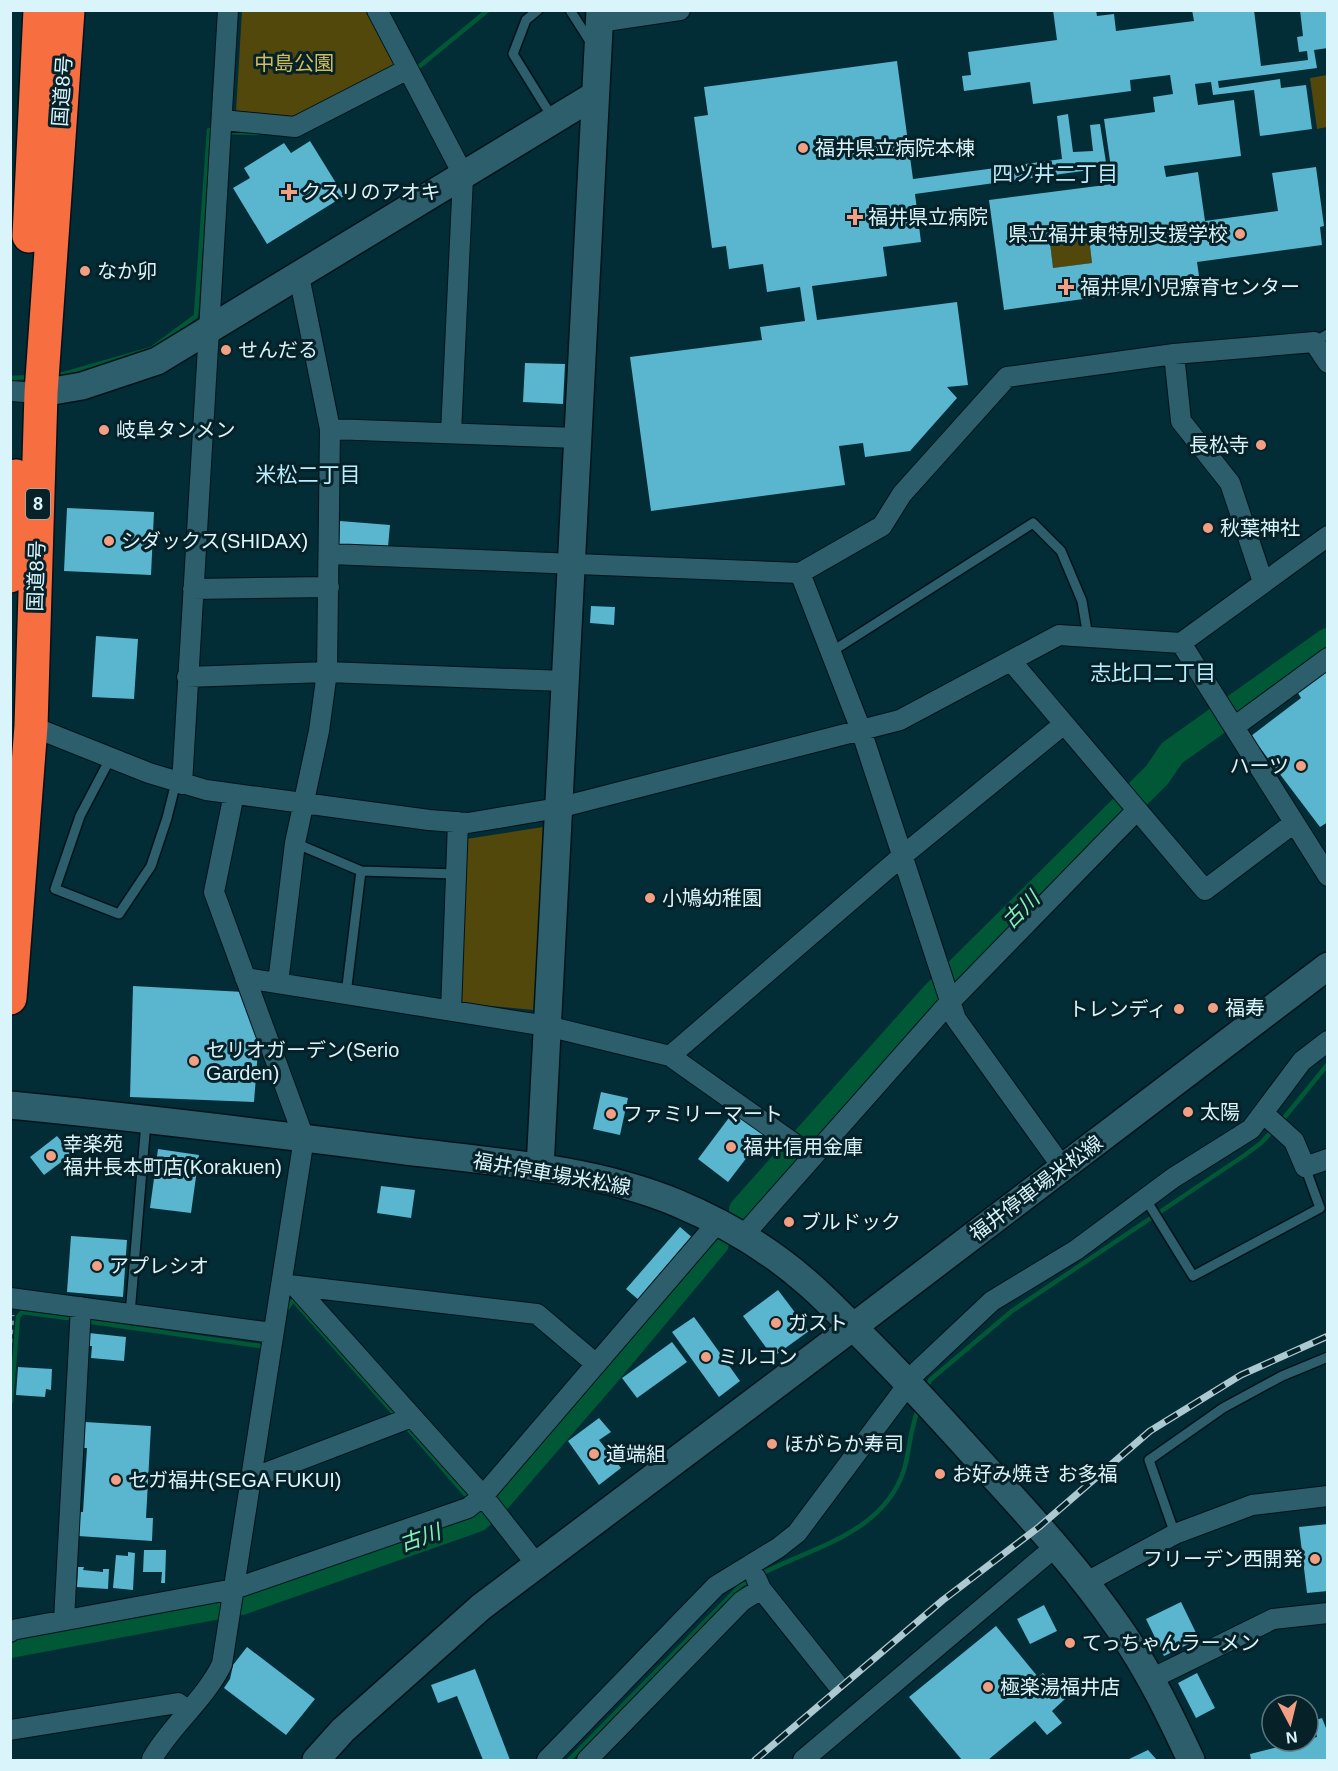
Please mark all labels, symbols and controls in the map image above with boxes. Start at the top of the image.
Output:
park label: 中島公園 [254,52,334,74]
street label: 国道8号 [49,55,75,127]
place label: 福井県立病院本棟 [815,137,975,159]
marker: 福井県立病院本棟 [796,141,810,155]
district label: 四ツ井二丁目 [992,162,1118,185]
place label: クスリのアオキ [301,181,440,203]
marker: クスリのアオキ [282,185,296,199]
place label: 福井県立病院 [868,206,988,228]
marker: 福井県立病院 [846,208,864,226]
place label: 県立福井東特別支援学校 [1008,223,1228,245]
marker: 県立福井東特別支援学校 [1233,227,1247,241]
place label: なか卯 [97,260,157,282]
marker: なか卯 [78,264,92,278]
place label: 福井県小児療育センター [1080,276,1300,298]
marker: 福井県小児療育センター [1057,278,1075,296]
place label: せんだる [238,339,318,361]
marker: せんだる [219,343,233,357]
place label: 岐阜タンメン [116,419,235,441]
marker: 岐阜タンメン [97,423,111,437]
place label: 長松寺 [1189,434,1249,456]
marker: 長松寺 [1254,438,1268,452]
district label: 米松二丁目 [256,463,361,486]
road number: 8 [26,489,50,519]
place label: 秋葉神社 [1220,517,1300,539]
marker: 秋葉神社 [1201,521,1215,535]
place label: シダックス(SHIDAX) [121,530,308,552]
marker: シダックス(SHIDAX) [102,534,116,548]
street label: 国道8号 [24,540,48,612]
district label: 志比口二丁目 [1090,661,1216,684]
place label: ハーツ [1229,755,1289,777]
marker: ハーツ [1294,759,1308,773]
water label: 古川 [998,885,1045,933]
place label: 小鳩幼稚園 [662,887,762,909]
marker: 小鳩幼稚園 [643,891,657,905]
place label: 福寿 [1225,997,1265,1019]
place label: トレンディ [1068,998,1167,1020]
marker: 福寿 [1206,1001,1220,1015]
marker: トレンディ [1172,1002,1186,1016]
place label: セリオガーデン(Serio Garden) [206,1039,399,1084]
marker: セリオガーデン(Serio Garden) [187,1054,201,1068]
place label: 太陽 [1200,1101,1240,1123]
place label: ファミリーマート [623,1103,783,1125]
marker: 太陽 [1181,1105,1195,1119]
marker: ファミリーマート [604,1107,618,1121]
street label: 福井停車場米松線 [965,1131,1107,1245]
place label: 幸楽苑 福井長本町店(Korakuen) [63,1133,282,1178]
place label: 福井信用金庫 [743,1136,863,1158]
marker: 福井信用金庫 [724,1140,738,1154]
marker: 幸楽苑 福井長本町店(Korakuen) [44,1149,58,1163]
street label: 福井停車場米松線 [471,1149,633,1199]
place label: ブルドック [801,1211,901,1233]
marker: ブルドック [782,1215,796,1229]
place label: アプレシオ [109,1255,209,1277]
marker: アプレシオ [90,1259,104,1273]
place label: ガスト [788,1312,848,1334]
marker: ガスト [769,1316,783,1330]
place label: ミルコン [718,1346,798,1368]
marker: ミルコン [699,1350,713,1364]
place label: ほがらか寿司 [784,1433,904,1455]
marker: ほがらか寿司 [765,1437,779,1451]
place label: 道端組 [606,1443,666,1465]
marker: 道端組 [587,1447,601,1461]
place label: お好み焼き お多福 [952,1463,1118,1485]
marker: お好み焼き お多福 [933,1467,947,1481]
place label: セガ福井(SEGA FUKUI) [128,1469,341,1491]
marker: セガ福井(SEGA FUKUI) [109,1473,123,1487]
water label: 古川 [396,1519,445,1555]
place label: フリーデン西開発 [1143,1548,1303,1570]
marker: フリーデン西開発 [1308,1552,1322,1566]
place label: てっちゃんラーメン [1082,1632,1260,1654]
marker: てっちゃんラーメン [1063,1636,1077,1650]
place label: 極楽湯福井店 [1000,1676,1120,1698]
marker: 極楽湯福井店 [981,1680,995,1694]
north arrow [1260,1693,1320,1753]
text: N [1285,1728,1299,1747]

